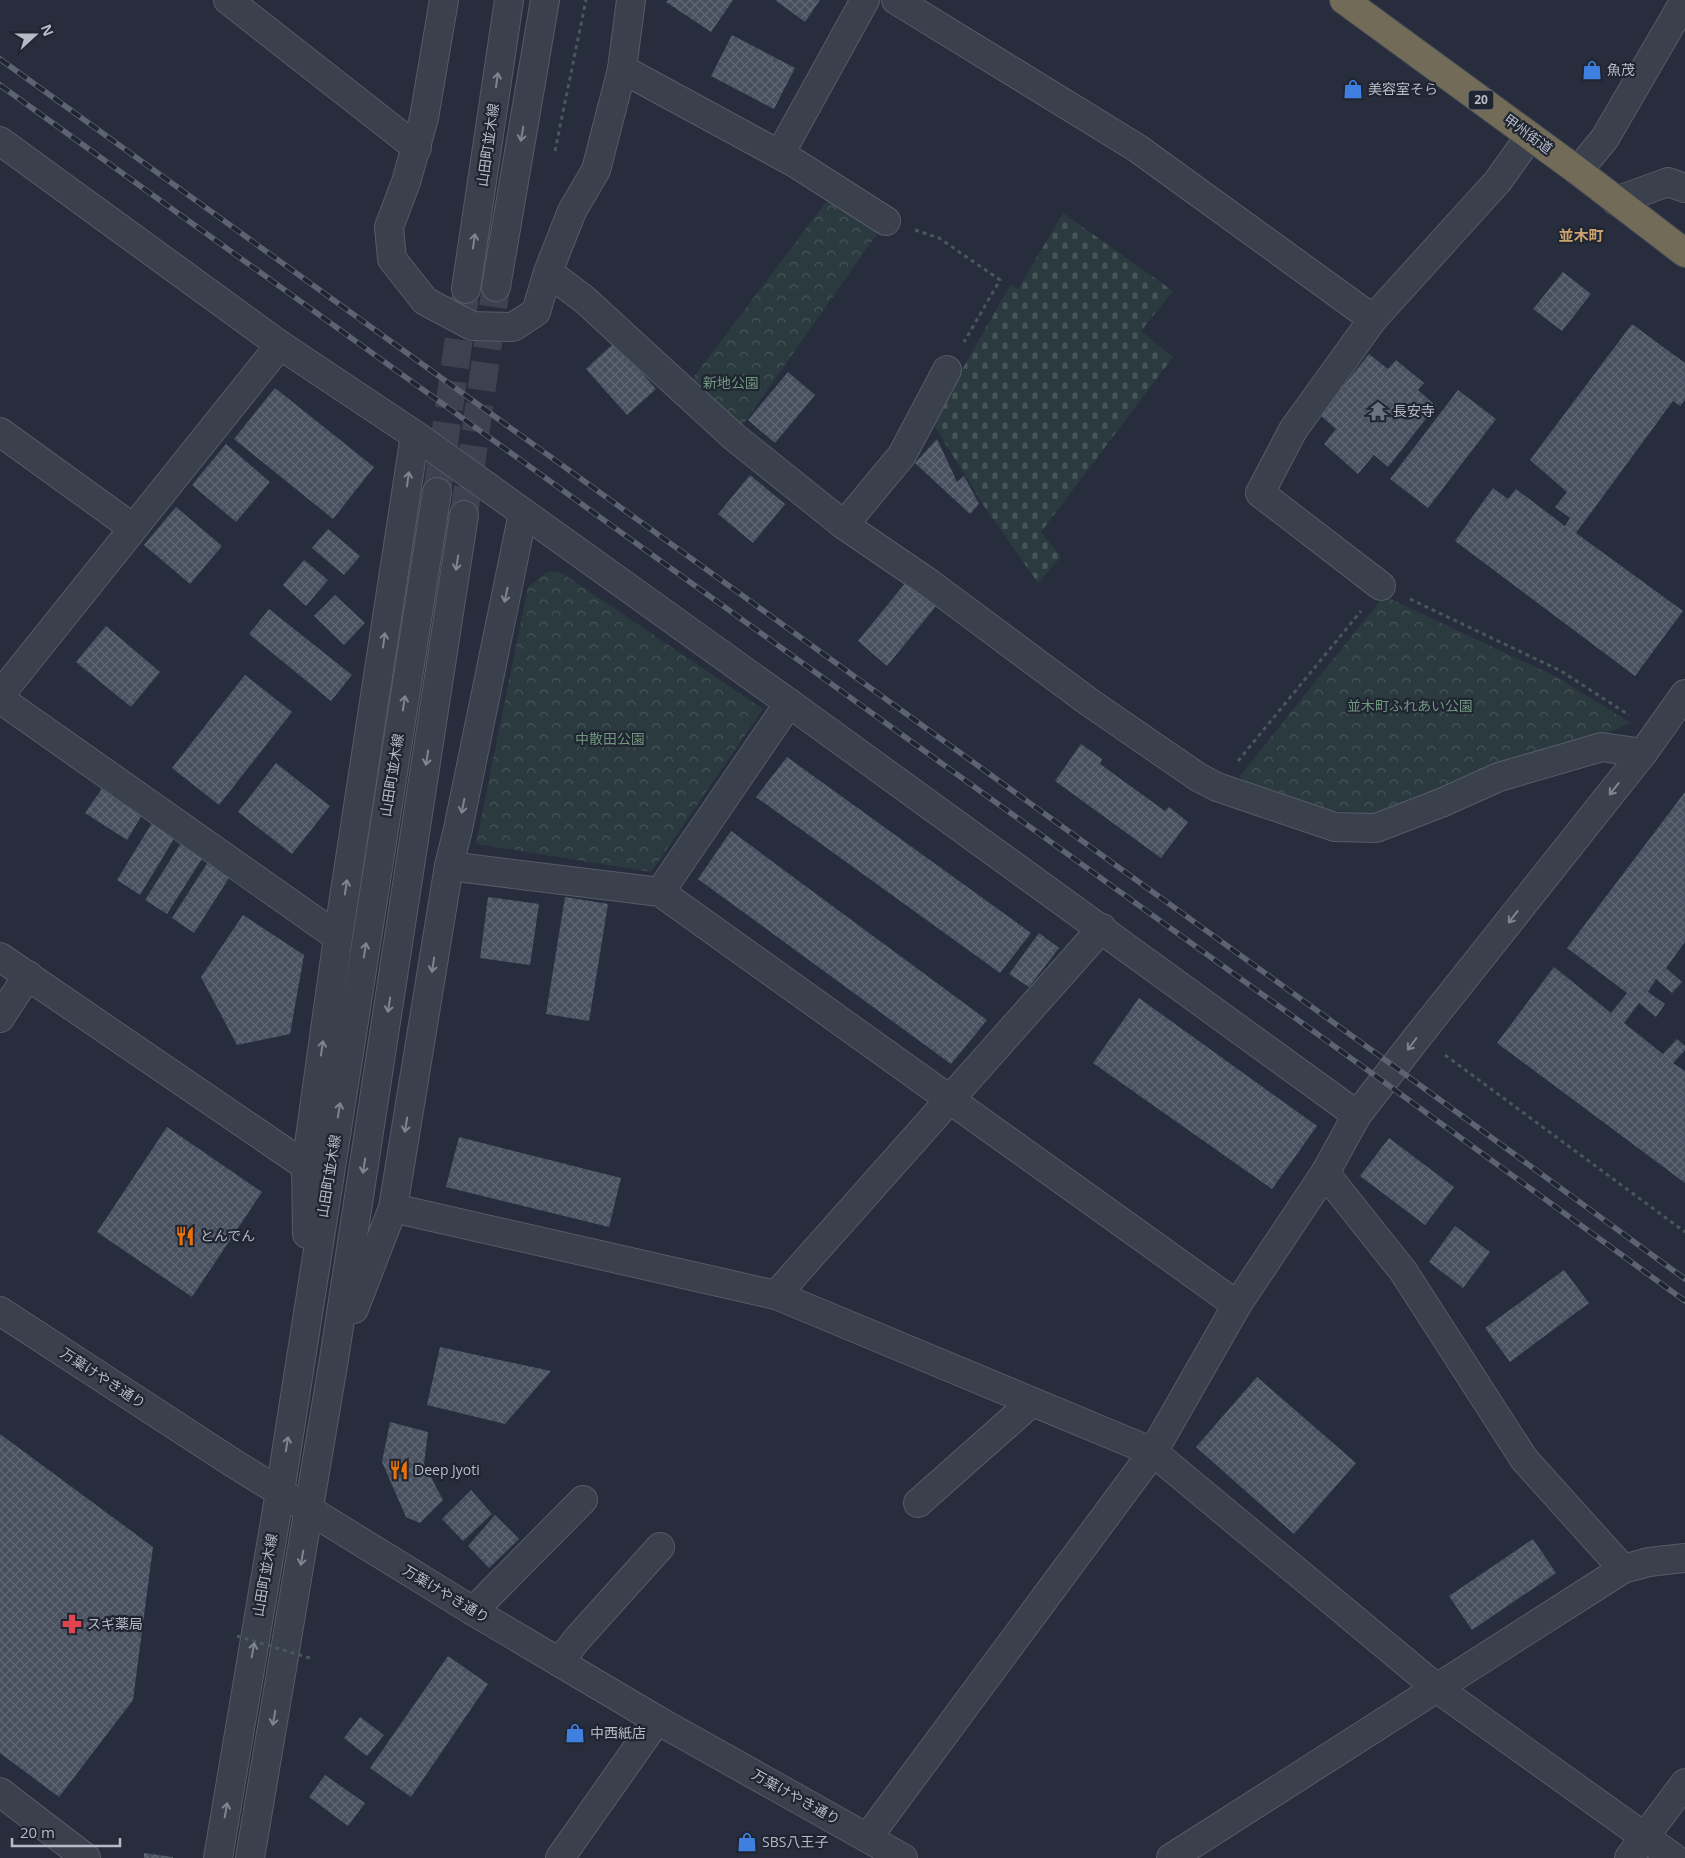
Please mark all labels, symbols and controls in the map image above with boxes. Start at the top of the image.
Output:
north arrow [10,10,60,60]
text: N [37,21,59,39]
shop icon: 魚茂 [1581,59,1603,81]
place label: 魚茂 [1607,60,1635,79]
one-way arrow [493,73,503,89]
shop icon: 美容室そら [1342,78,1364,100]
place label: 美容室そら [1368,79,1438,98]
road number: 20 [1468,90,1494,110]
street label: 山田町並木線 [472,102,503,188]
street label: 甲州街道 [1500,109,1557,158]
one-way arrow [516,126,526,142]
district label: 並木町 [1558,225,1604,245]
one-way arrow [469,233,479,249]
park label: 新地公園 [703,373,759,392]
temple icon: 長安寺 [1367,400,1389,422]
place label: 長安寺 [1393,401,1435,420]
one-way arrow [403,472,413,488]
one-way arrow [452,554,462,570]
one-way arrow [500,586,510,602]
one-way arrow [379,632,389,648]
one-way arrow [399,695,409,711]
park label: 並木町ふれあい公園 [1347,696,1473,715]
park label: 中散田公園 [575,729,645,748]
street label: 山田町並木線 [376,732,407,818]
one-way arrow [422,750,432,766]
one-way arrow [1609,783,1620,796]
one-way arrow [457,797,467,813]
one-way arrow [341,880,351,896]
one-way arrow [1508,910,1519,923]
one-way arrow [360,942,370,958]
one-way arrow [427,957,437,973]
one-way arrow [384,997,394,1013]
one-way arrow [1407,1037,1417,1051]
one-way arrow [318,1040,328,1056]
one-way arrow [335,1103,345,1119]
one-way arrow [401,1117,411,1133]
street label: 山田町並木線 [313,1133,344,1219]
one-way arrow [359,1157,369,1173]
restaurant icon: とんでん [174,1225,196,1247]
place label: とんでん [200,1226,255,1245]
street label: 万葉けやき通り [57,1343,150,1412]
one-way arrow [283,1436,293,1452]
restaurant icon: Deep Jyoti [388,1459,410,1481]
place label: Deep Jyoti [414,1460,480,1479]
street label: 山田町並木線 [248,1532,281,1618]
one-way arrow [296,1549,306,1565]
street label: 万葉けやき通り [399,1560,493,1627]
pharmacy icon: スギ薬局 [61,1613,83,1635]
place label: スギ薬局 [87,1614,143,1633]
one-way arrow [248,1642,258,1658]
one-way arrow [269,1710,279,1726]
shop icon: 中西紙店 [564,1722,586,1744]
place label: 中西紙店 [590,1723,646,1742]
street label: 万葉けやき通り [749,1764,844,1829]
one-way arrow [221,1802,231,1818]
scale bar [12,1816,120,1848]
text: 20 m [20,1822,55,1842]
shop icon: SBS八王子 [736,1831,758,1853]
place label: SBS八王子 [762,1832,828,1851]

